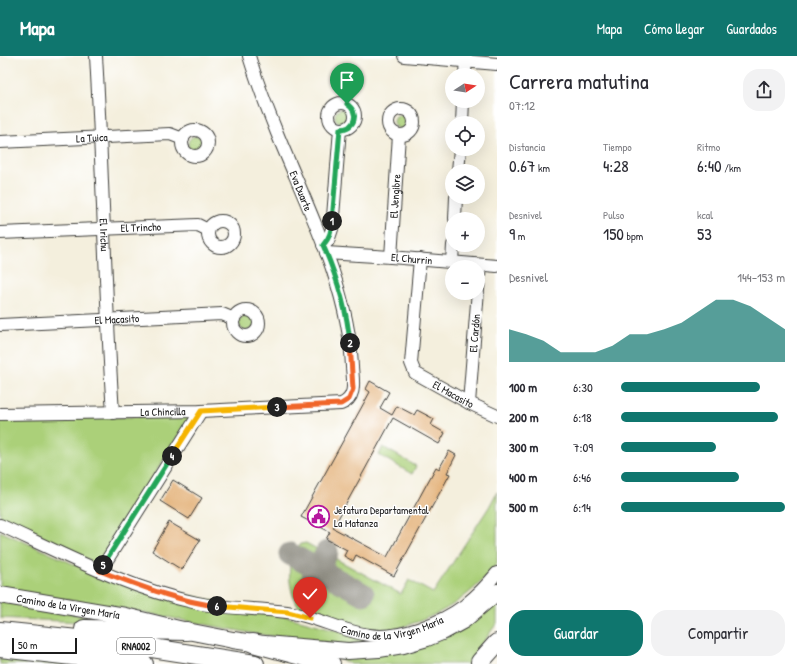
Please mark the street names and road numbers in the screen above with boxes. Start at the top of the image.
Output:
street label: La Tuica [76,130,109,145]
street label: Eva Duarte [287,169,316,214]
street label: El Jengibre [387,173,403,219]
street label: El Irichu [96,218,112,252]
street label: El Trincho [120,219,162,235]
street label: El Churrin [391,250,433,267]
street label: El Macasito [94,311,140,327]
street label: El Cardón [466,313,483,353]
street label: El Macasito [430,377,476,411]
street label: La Chincilla [140,404,186,419]
street label: Camino de la Virgen María [15,591,122,622]
street label: Camino de la Virgen María [339,612,446,643]
road number: RNA002 [117,638,155,654]

